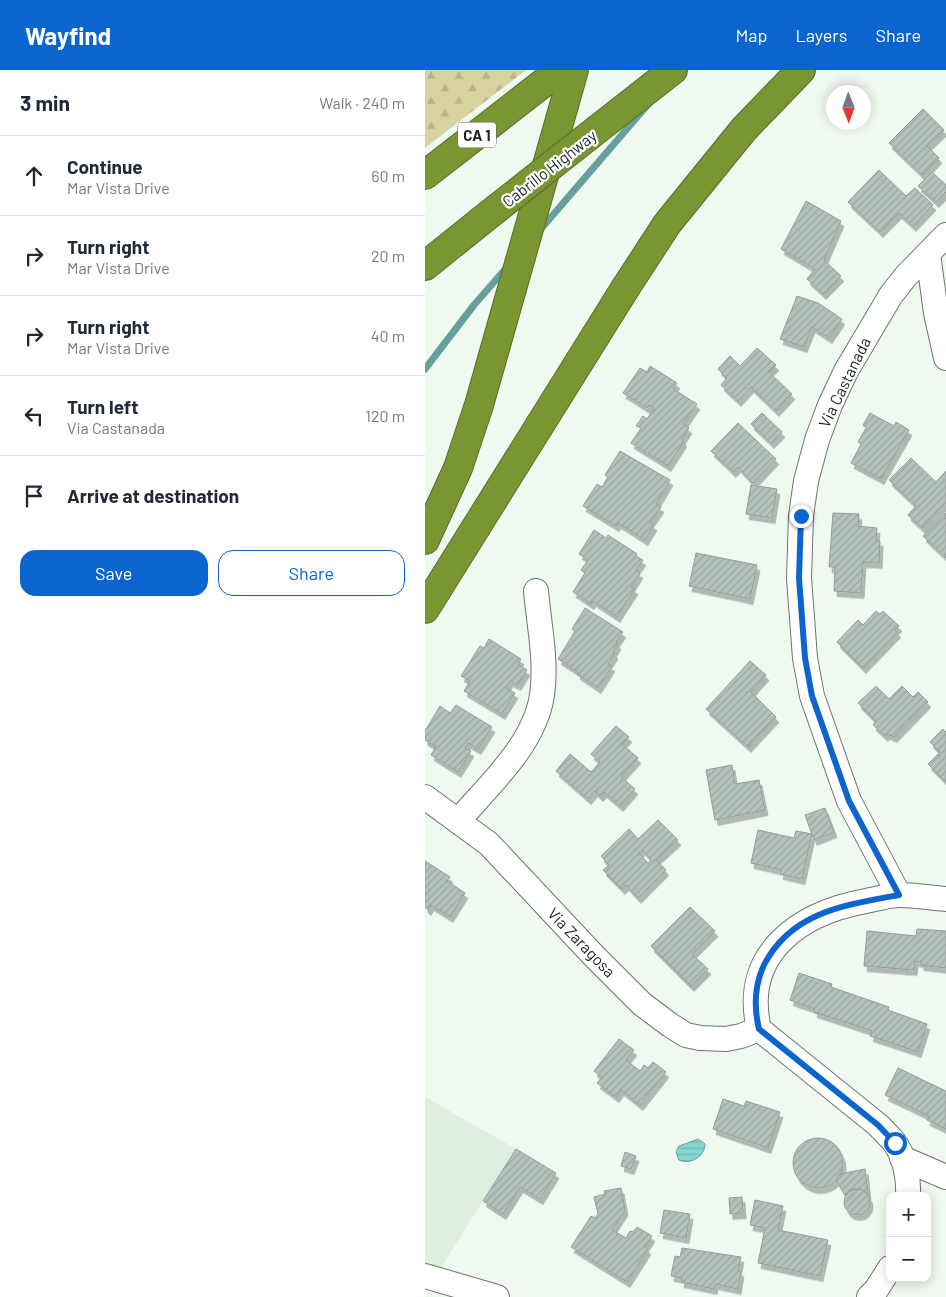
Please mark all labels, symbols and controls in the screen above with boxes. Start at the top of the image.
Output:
text: Wayfind [25,21,111,50]
text: Map [735,24,767,46]
text: Layers [795,24,848,46]
text: Share [876,24,921,46]
north arrow [826,85,871,130]
text: 3 min [20,90,70,115]
text: Walk · 240 m [319,93,405,112]
road number: CA 1 [458,122,496,148]
street label: Cabrillo Highway [498,125,600,211]
text: Continue [67,155,143,178]
icon: ahead [20,162,48,190]
text: 60 m [371,166,405,185]
text: Mar Vista Drive [67,178,170,197]
text: Turn right [67,235,149,258]
icon: right [20,242,48,270]
text: 20 m [371,246,405,265]
text: Mar Vista Drive [67,258,170,277]
text: Turn right [67,315,149,338]
icon: right [20,322,48,350]
text: 40 m [371,326,405,345]
street label: Via Castanada [814,334,874,430]
text: Mar Vista Drive [67,338,170,357]
text: Turn left [67,395,138,418]
icon: left [20,402,48,430]
text: 120 m [365,406,405,425]
text: Via Castanada [67,418,165,437]
icon: arrive [20,482,48,510]
text: Arrive at destination [67,484,239,507]
route end [790,505,813,528]
button: Save [20,550,208,596]
button: Share [218,550,405,596]
street label: Via Zaragosa [544,903,620,981]
route start [884,1132,907,1155]
map controls [886,1192,931,1282]
button: + [886,1192,931,1237]
button: − [886,1237,931,1282]

